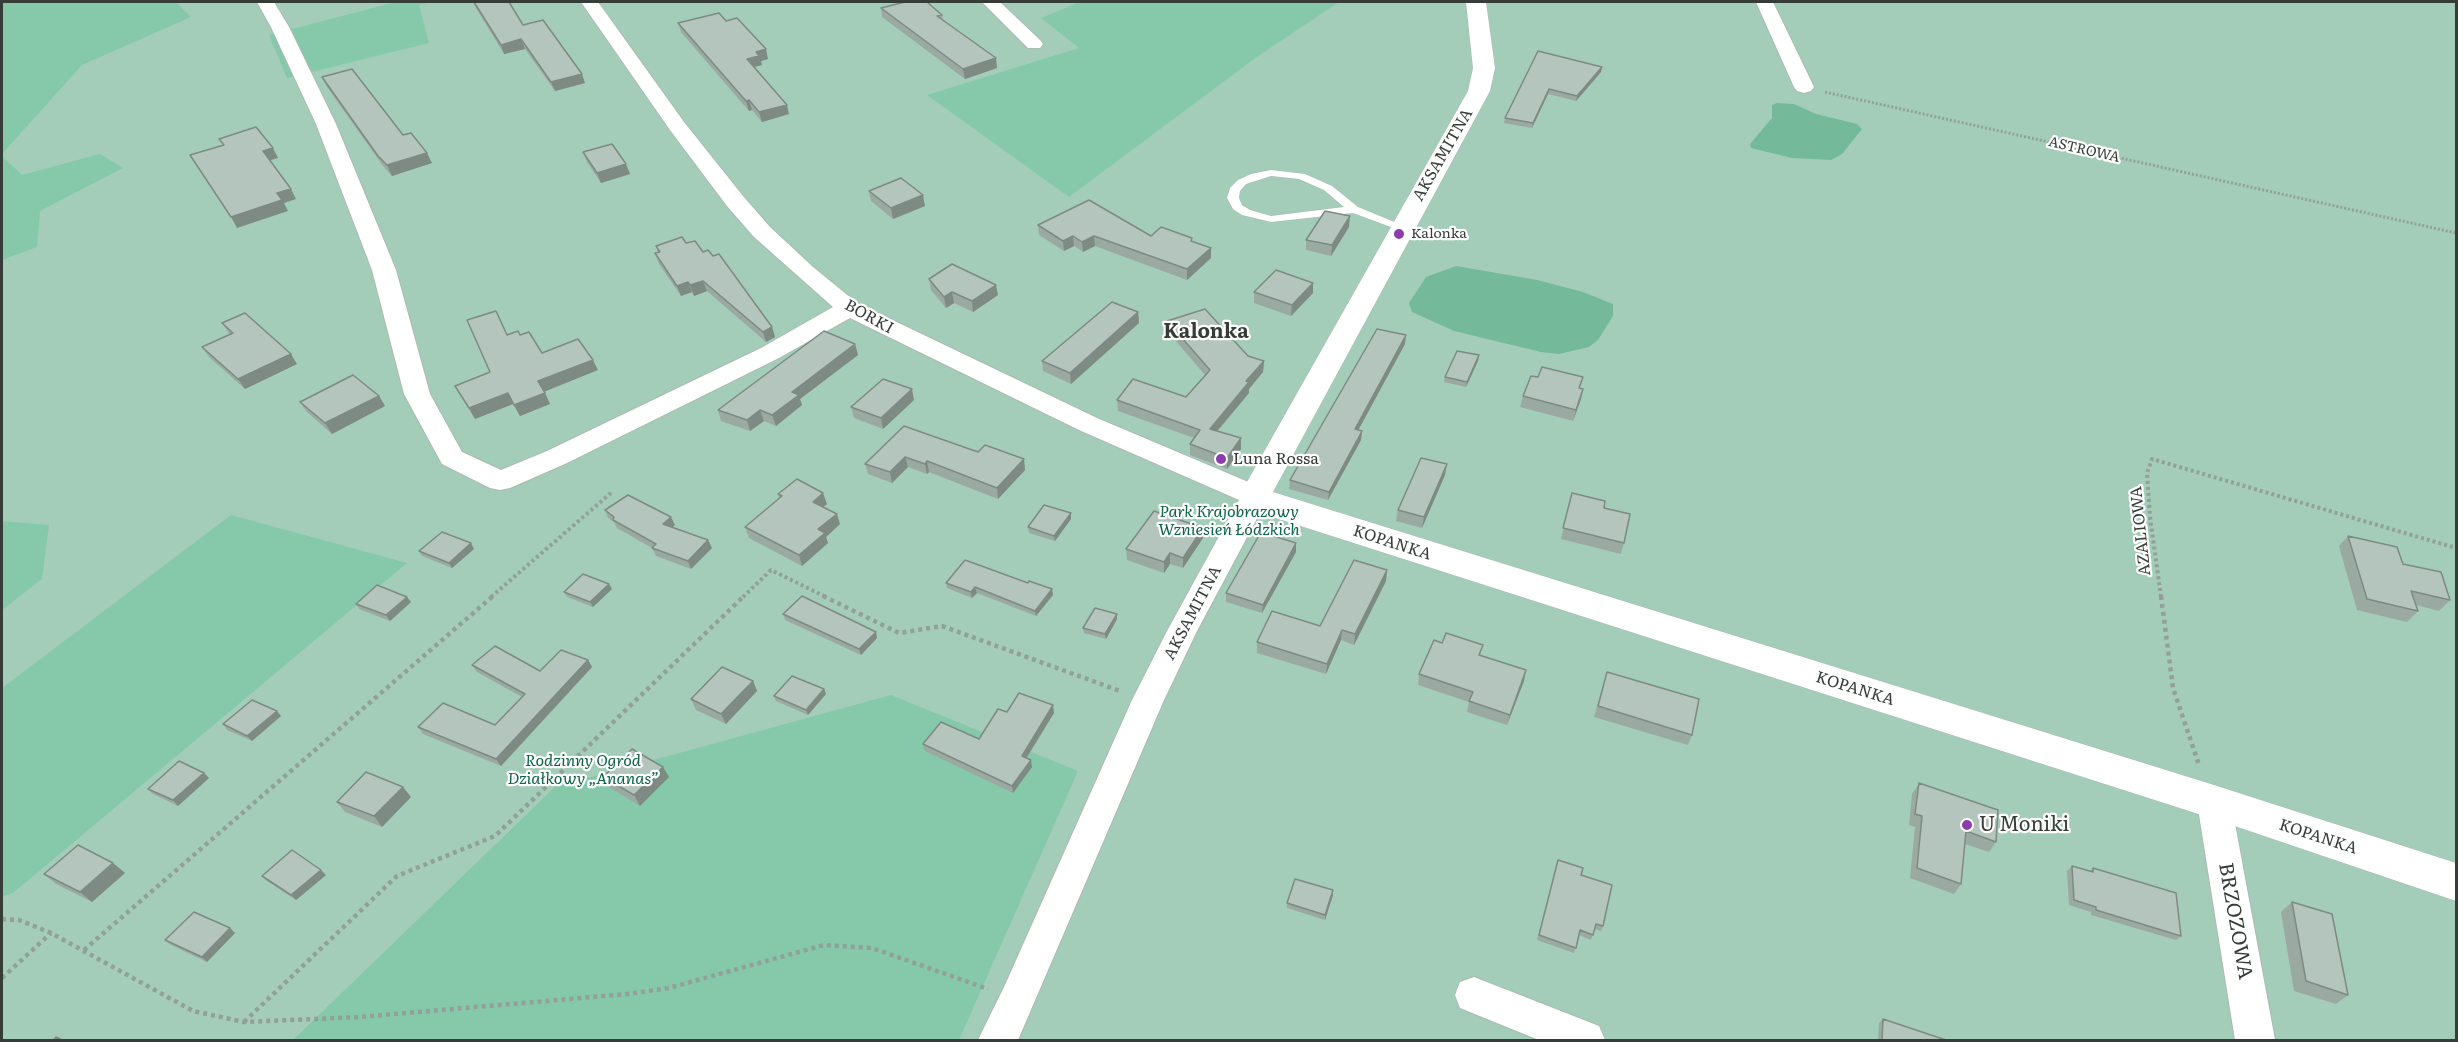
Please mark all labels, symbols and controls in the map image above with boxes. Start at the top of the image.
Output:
street label: AKSAMITNA [1409,105,1477,205]
street label: ASTROWA [2047,134,2121,166]
place label: Kalonka [1411,226,1467,242]
marker: Kalonka [1392,227,1406,241]
street label: BORKI [841,296,897,338]
district label: Kalonka [1163,320,1249,344]
place label: Luna Rossa [1233,449,1319,469]
marker: Luna Rossa [1214,452,1228,466]
street label: AZALIOWA [2127,485,2155,577]
park label: Park Krajobrazowy Wzniesień Łódzkich [1158,502,1300,540]
street label: KOPANKA [1350,521,1434,565]
street label: AKSAMITNA [1160,563,1226,663]
street label: KOPANKA [1813,668,1897,710]
park label: Rodzinny Ogród Działkowy „Ananas” [508,751,658,789]
place label: U Moniki [1979,813,2069,837]
street label: KOPANKA [2276,815,2360,859]
marker: U Moniki [1960,818,1974,832]
street label: BRZOZOWA [2213,861,2257,981]

